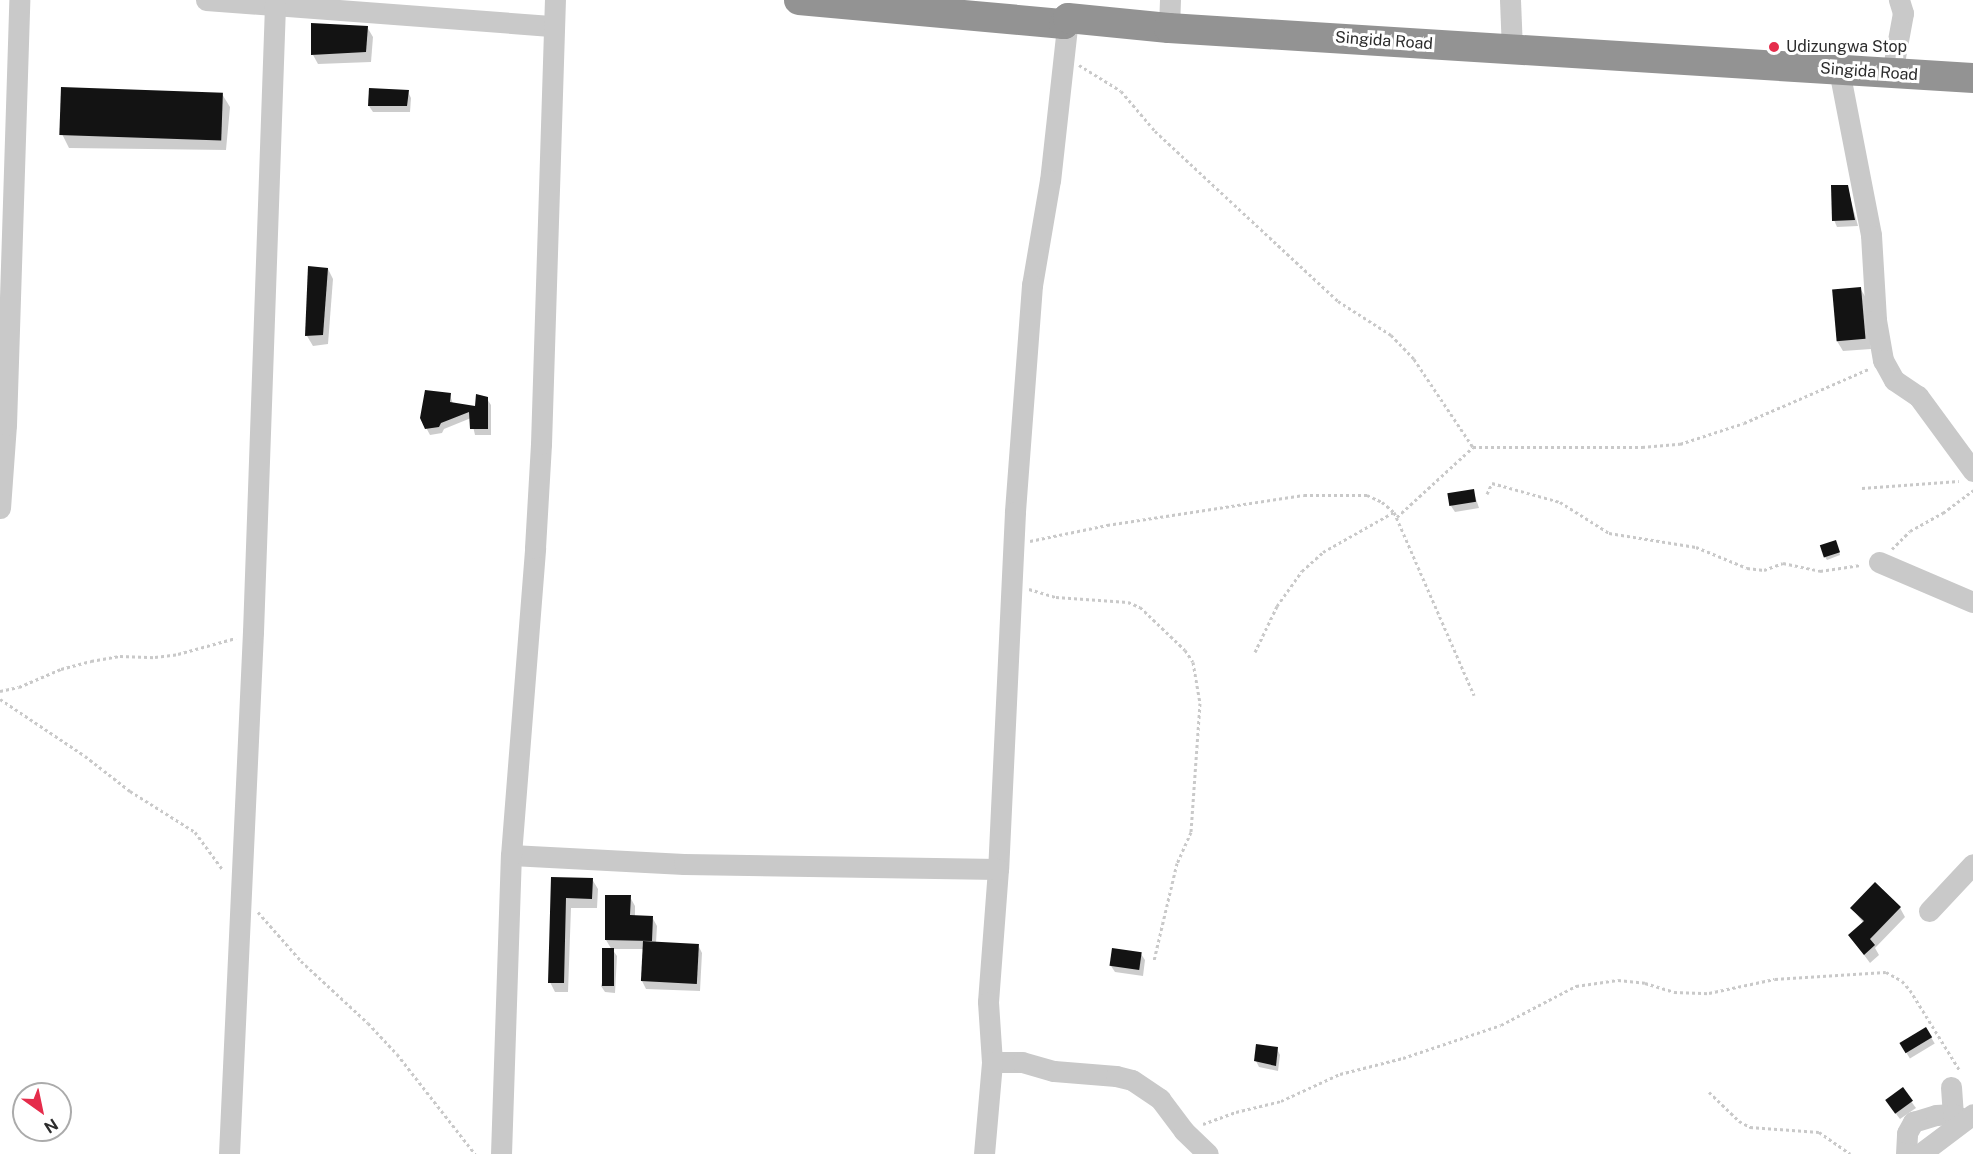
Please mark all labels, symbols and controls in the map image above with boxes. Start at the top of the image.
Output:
street label: Singida Road [1334,28,1434,54]
place label: Udizungwa Stop [1786,37,1907,57]
marker: Udizungwa Stop [1767,40,1781,54]
street label: Singida Road [1819,59,1919,85]
north arrow [12,1082,72,1142]
text: N [41,1114,61,1137]

